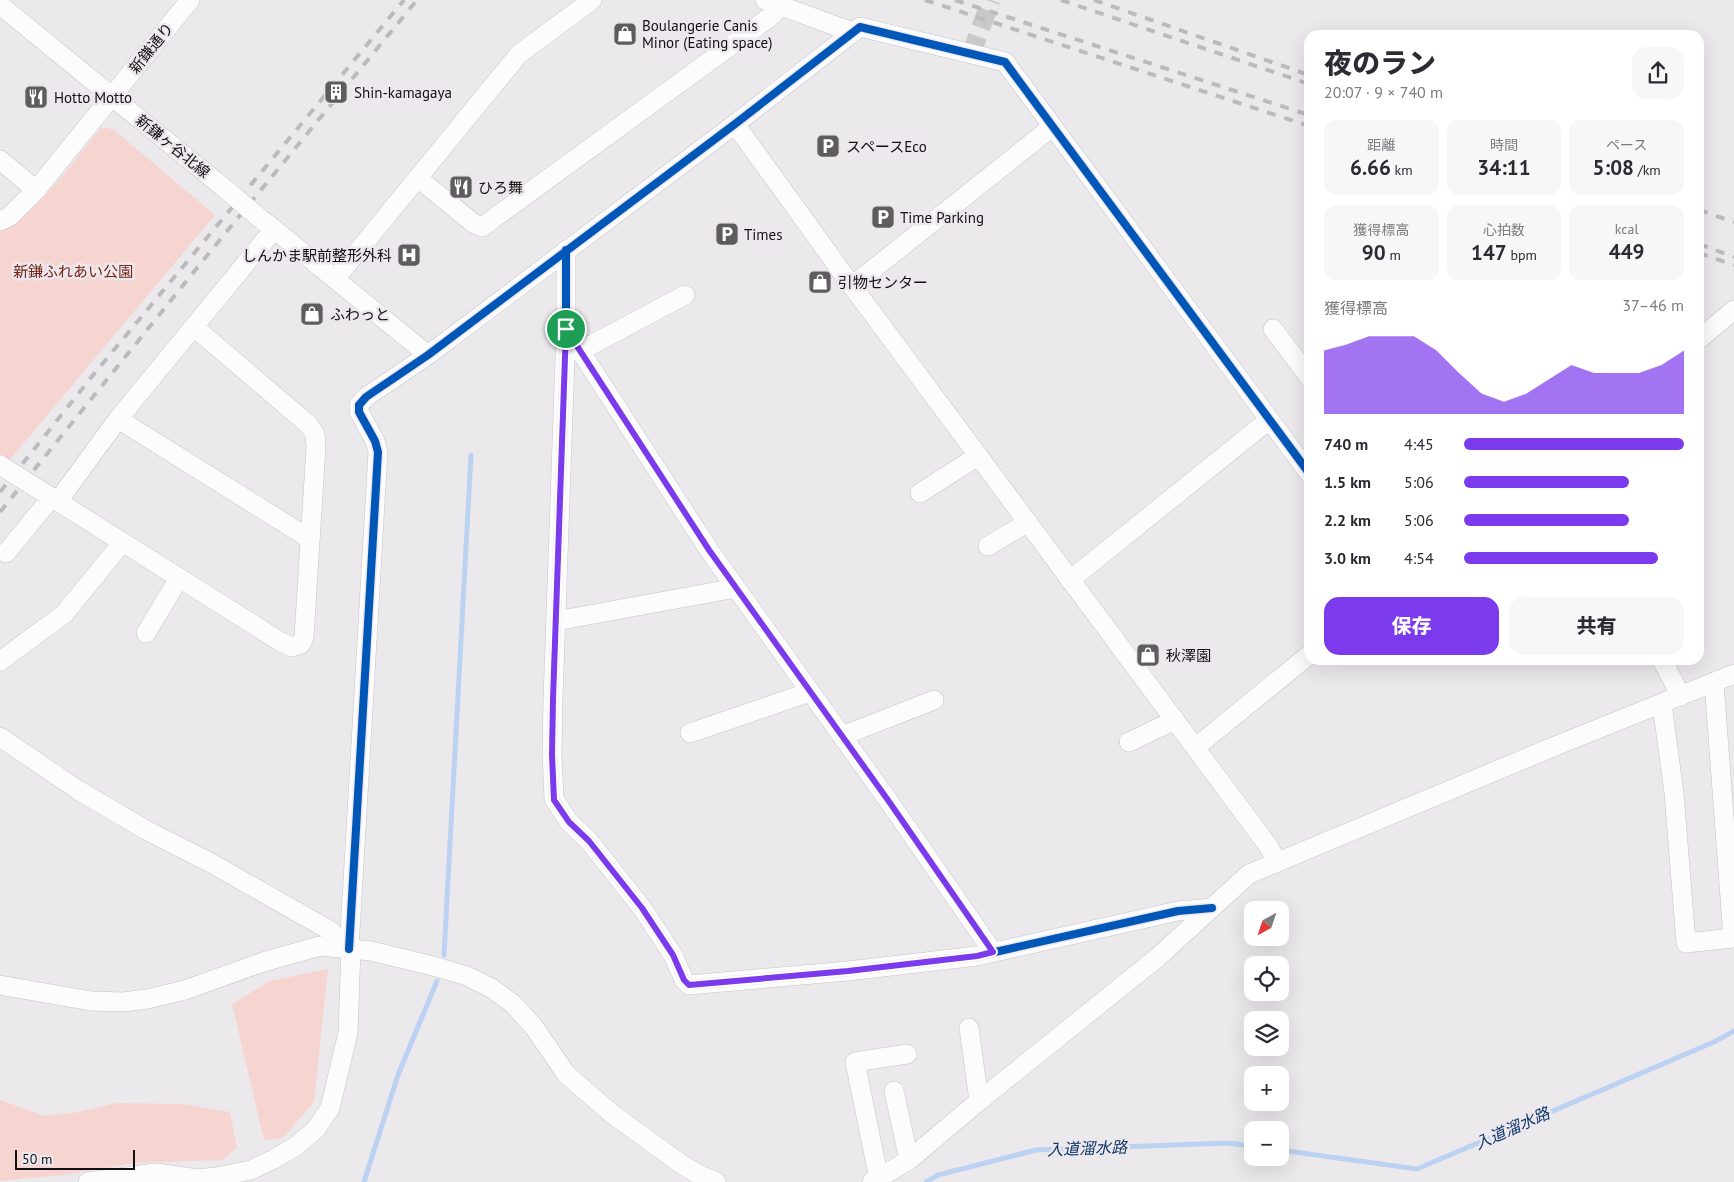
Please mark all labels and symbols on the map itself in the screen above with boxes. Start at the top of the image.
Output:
place label: Boulangerie Canis Minor (Eating space) [642,16,772,52]
street label: 新鎌通り [125,19,177,77]
shop icon: Boulangerie Canis Minor (Eating space) [612,21,638,47]
building icon: Shin-kamagaya [323,79,349,105]
place label: Shin-kamagaya [354,83,452,102]
restaurant icon: Hotto Motto [23,84,49,110]
place label: Hotto Motto [54,88,132,107]
street label: 新鎌ヶ谷北線 [132,110,214,182]
parking icon: スペースEco [815,133,841,159]
place label: スペースEco [846,137,927,156]
restaurant icon: ひろ舞 [448,174,474,200]
place label: ひろ舞 [478,178,523,197]
parking icon: Time Parking [870,204,896,230]
place label: Time Parking [900,208,984,227]
parking icon: Times [714,221,740,247]
place label: Times [744,225,782,244]
hospital icon: しんかま駅前整形外科 [396,242,422,268]
place label: しんかま駅前整形外科 [242,246,392,265]
park label: 新鎌ふれあい公園 [13,262,133,281]
shop icon: 引物センター [807,269,833,295]
place label: 引物センター [838,273,928,292]
shop icon: ふわっと [299,301,325,327]
place label: ふわっと [330,305,390,324]
pin [545,308,587,350]
shop icon: 秋澤園 [1135,642,1161,668]
place label: 秋澤園 [1166,646,1211,665]
north arrow [1244,901,1289,946]
water label: 入道溜水路 [1471,1102,1554,1153]
water label: 入道溜水路 [1047,1137,1129,1159]
scale bar [15,1147,135,1170]

